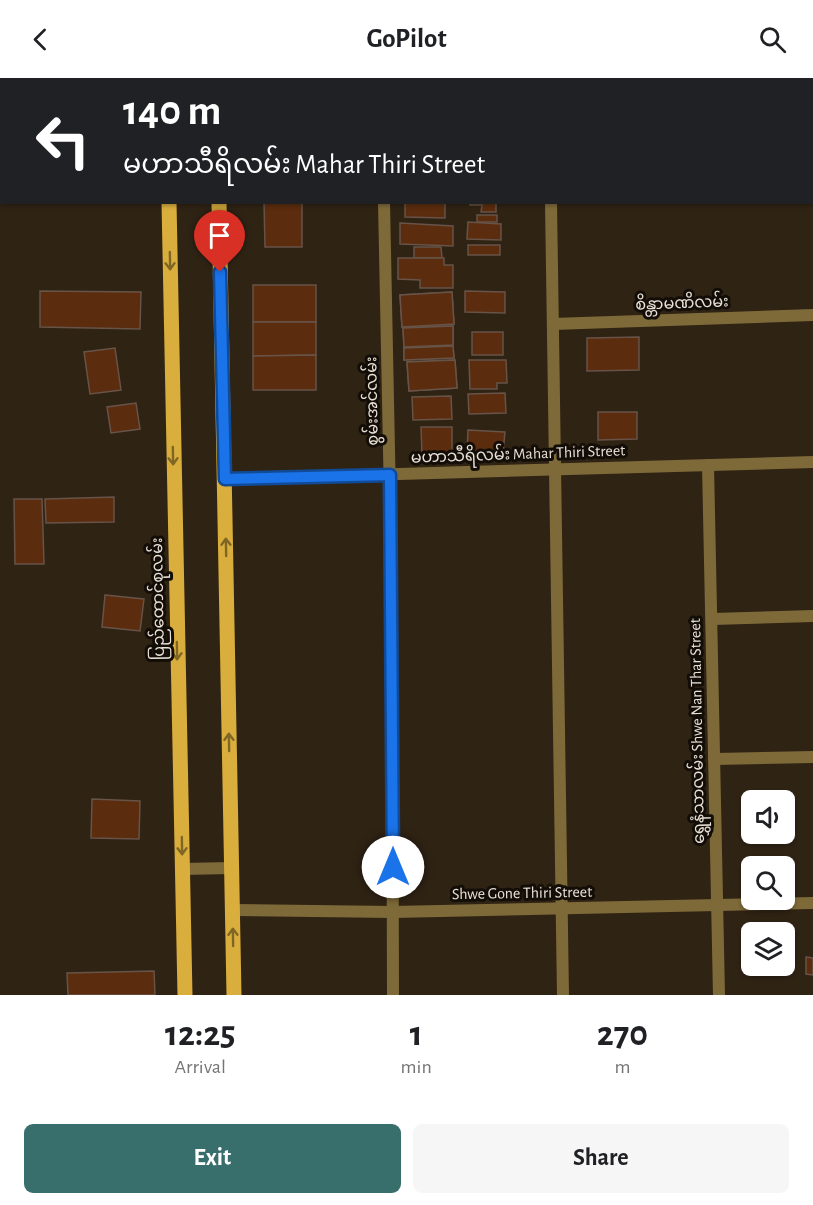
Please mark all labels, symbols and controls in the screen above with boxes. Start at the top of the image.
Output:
icon: back [24,23,57,56]
icon: search [756,23,789,56]
text: GoPilot [366,25,447,52]
text: 140 m [123,90,221,132]
icon: left [24,102,102,180]
text: မဟာသီရိလမ်း Mahar Thiri Street [123,151,485,178]
pin [194,210,245,272]
icon: arrive [203,219,236,252]
one-way arrow [164,250,176,270]
street label: စိန္တာမဏိလမ်း [635,289,729,318]
street label: စွမ်းအင်လမ်း [359,356,386,446]
street label: မဟာသီရိလမ်း Mahar Thiri Street [410,438,626,471]
one-way arrow [168,445,179,465]
street label: ပြည်ထောင်စုလမ်း [145,537,173,661]
one-way arrow [220,537,232,557]
street label: ရွှေနံသာလမ်း Shwe Nan Thar Street [683,618,712,844]
one-way arrow [172,640,183,660]
one-way arrow [224,732,235,752]
map controls [741,790,795,976]
button: sound [741,790,795,844]
one-way arrow [176,835,187,855]
position arrow [361,835,425,899]
button: search [741,856,795,910]
street label: Shwe Gone Thiri Street [452,884,592,902]
button: layers [741,922,795,976]
one-way arrow [227,927,239,947]
text: 12:25 [165,1016,236,1052]
text: 1 [410,1016,423,1052]
text: 270 [597,1016,648,1052]
text: Arrival [175,1057,226,1077]
text: min [401,1057,432,1077]
text: m [614,1057,630,1077]
button: Exit [24,1124,401,1193]
button: Share [413,1124,789,1193]

